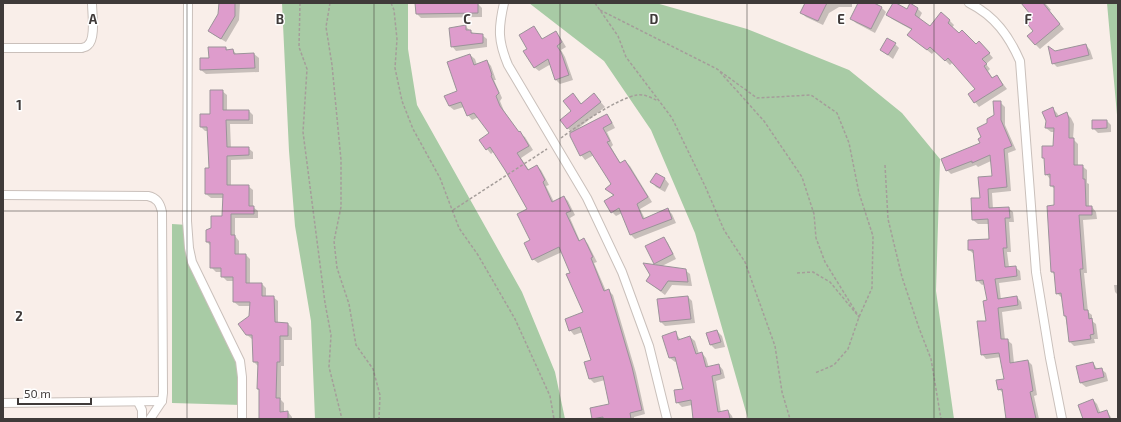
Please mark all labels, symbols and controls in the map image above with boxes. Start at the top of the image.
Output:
text: A [89,11,98,27]
text: B [276,11,284,27]
text: C [463,11,471,27]
text: D [650,11,659,27]
text: E [837,11,845,27]
text: F [1024,11,1032,27]
text: 1 [16,97,22,113]
text: 2 [15,308,23,324]
scale bar [18,380,91,406]
text: 50 m [24,386,51,400]

